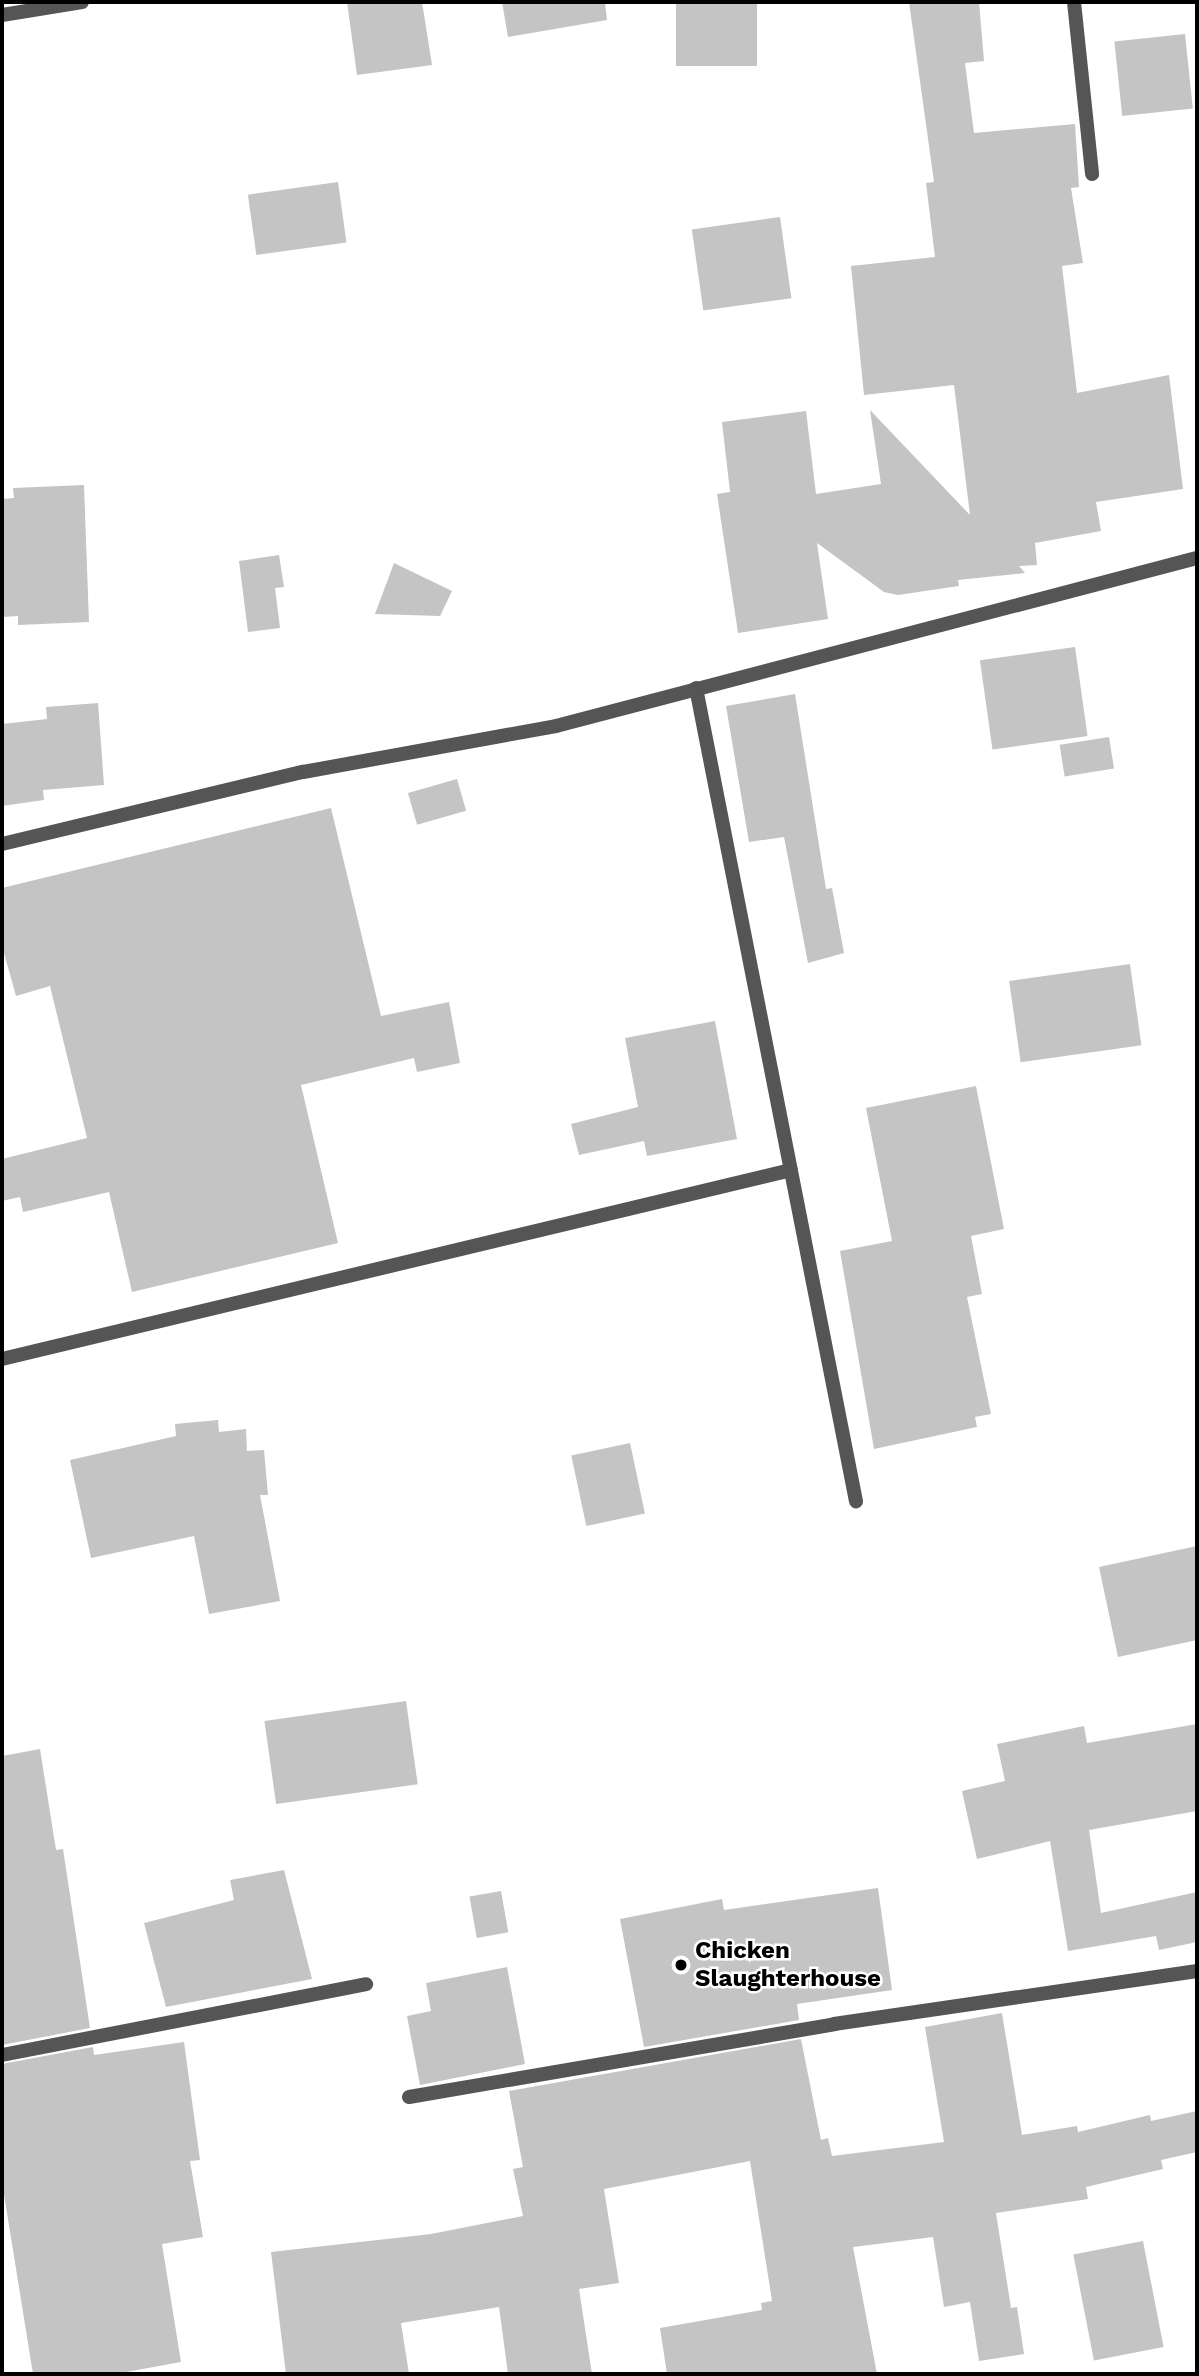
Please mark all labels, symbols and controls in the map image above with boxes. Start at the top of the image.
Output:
place label: Chicken Slaughterhouse [695,1937,881,1993]
marker: Chicken Slaughterhouse [673,1957,689,1973]

